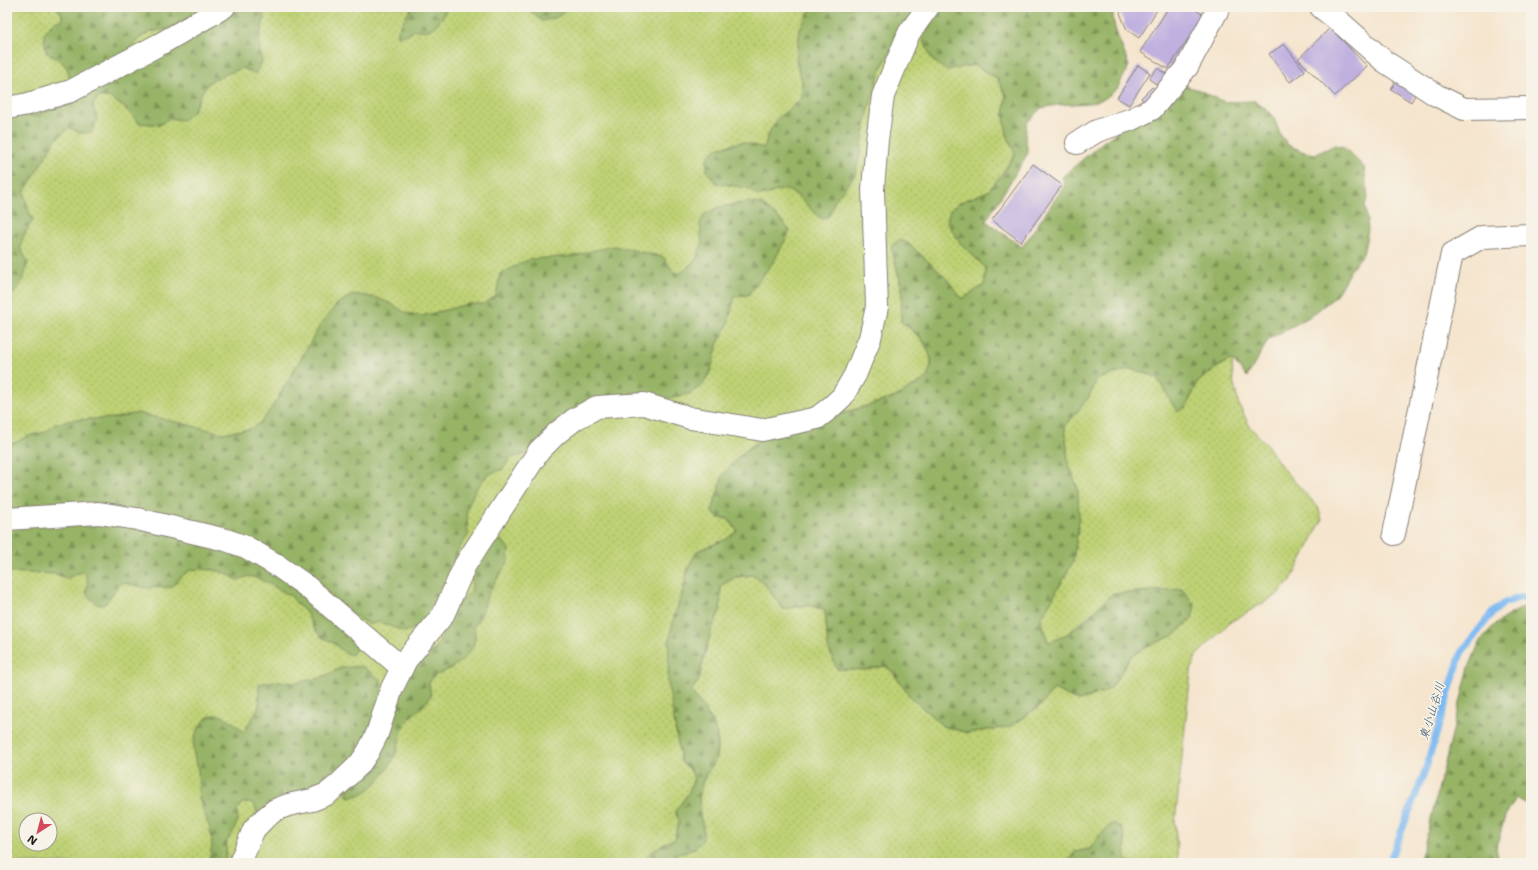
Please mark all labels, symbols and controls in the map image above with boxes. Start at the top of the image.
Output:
water label: 東小山谷川 [1416,680,1448,742]
north arrow [18,812,58,852]
text: N [24,831,40,848]

